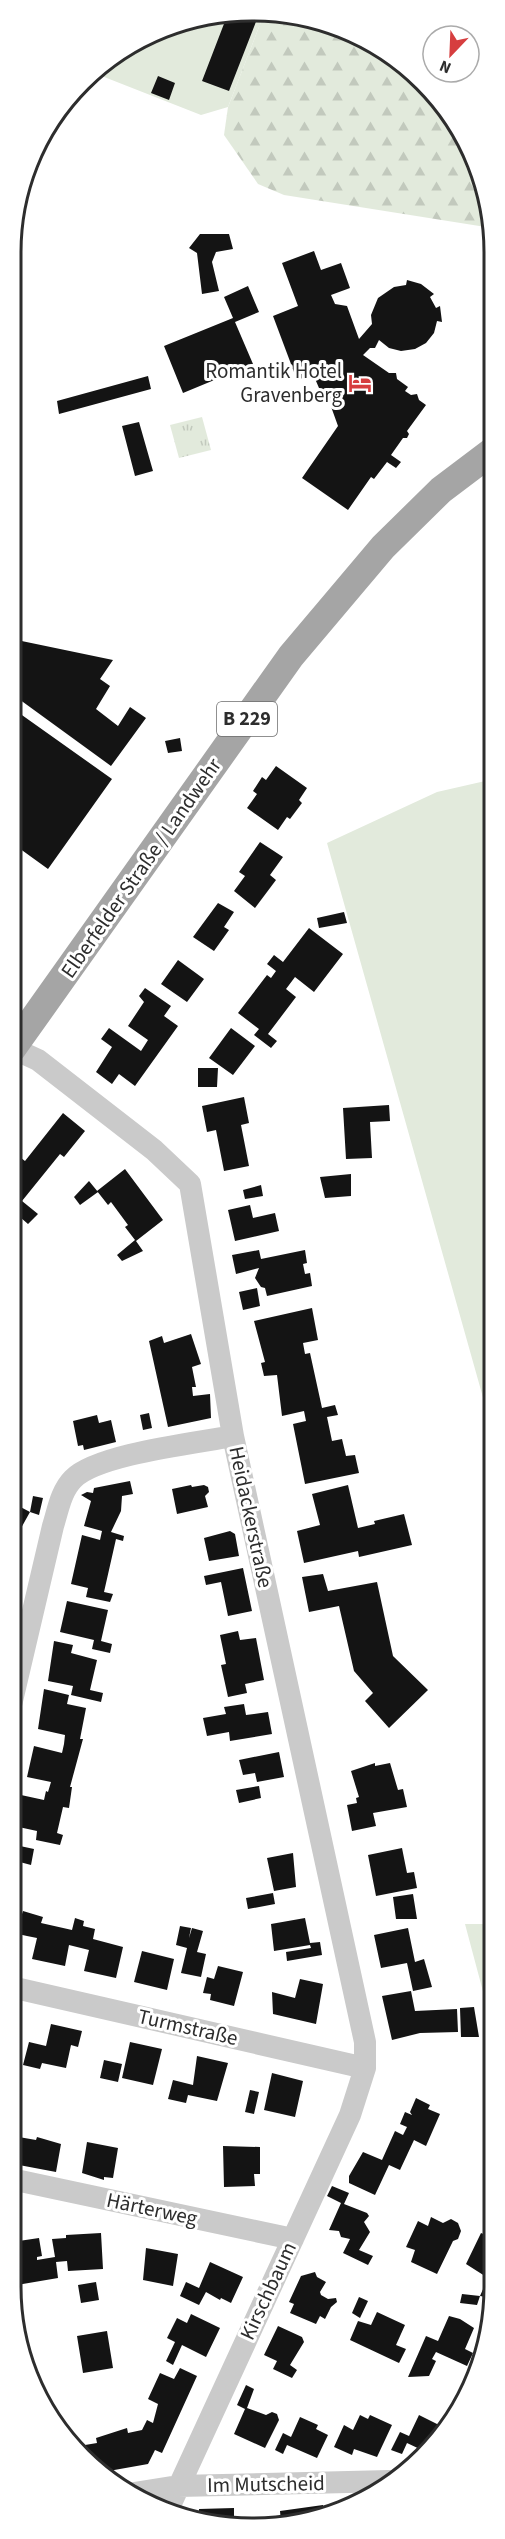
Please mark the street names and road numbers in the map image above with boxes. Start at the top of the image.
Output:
road number: B 229 [217,702,277,736]
street label: Elberfelder Straße / Landwehr [53,751,229,984]
street label: Heidackerstraße [221,1443,281,1591]
street label: Turmstraße [135,2001,241,2053]
street label: Härterweg [104,2185,201,2233]
street label: Kirschbaum [232,2237,304,2345]
street label: Im Mutscheid [207,2468,325,2500]

